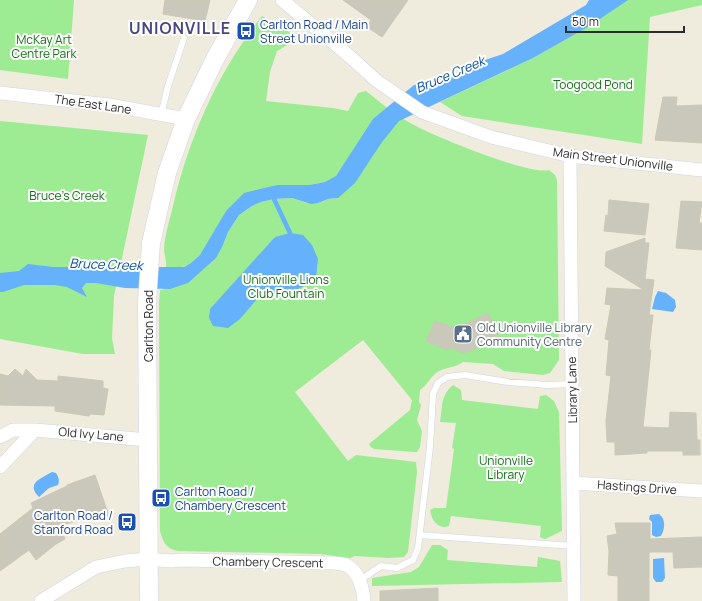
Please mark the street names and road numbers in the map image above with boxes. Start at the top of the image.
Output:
street label: The East Lane [53,90,133,118]
street label: Main Street Unionville [552,143,674,175]
street label: Carlton Road [140,290,157,362]
street label: Library Lane [563,357,581,423]
street label: Old Ivy Lane [58,423,124,445]
street label: Hastings Drive [597,476,677,498]
street label: Chambery Crescent [212,553,324,571]

